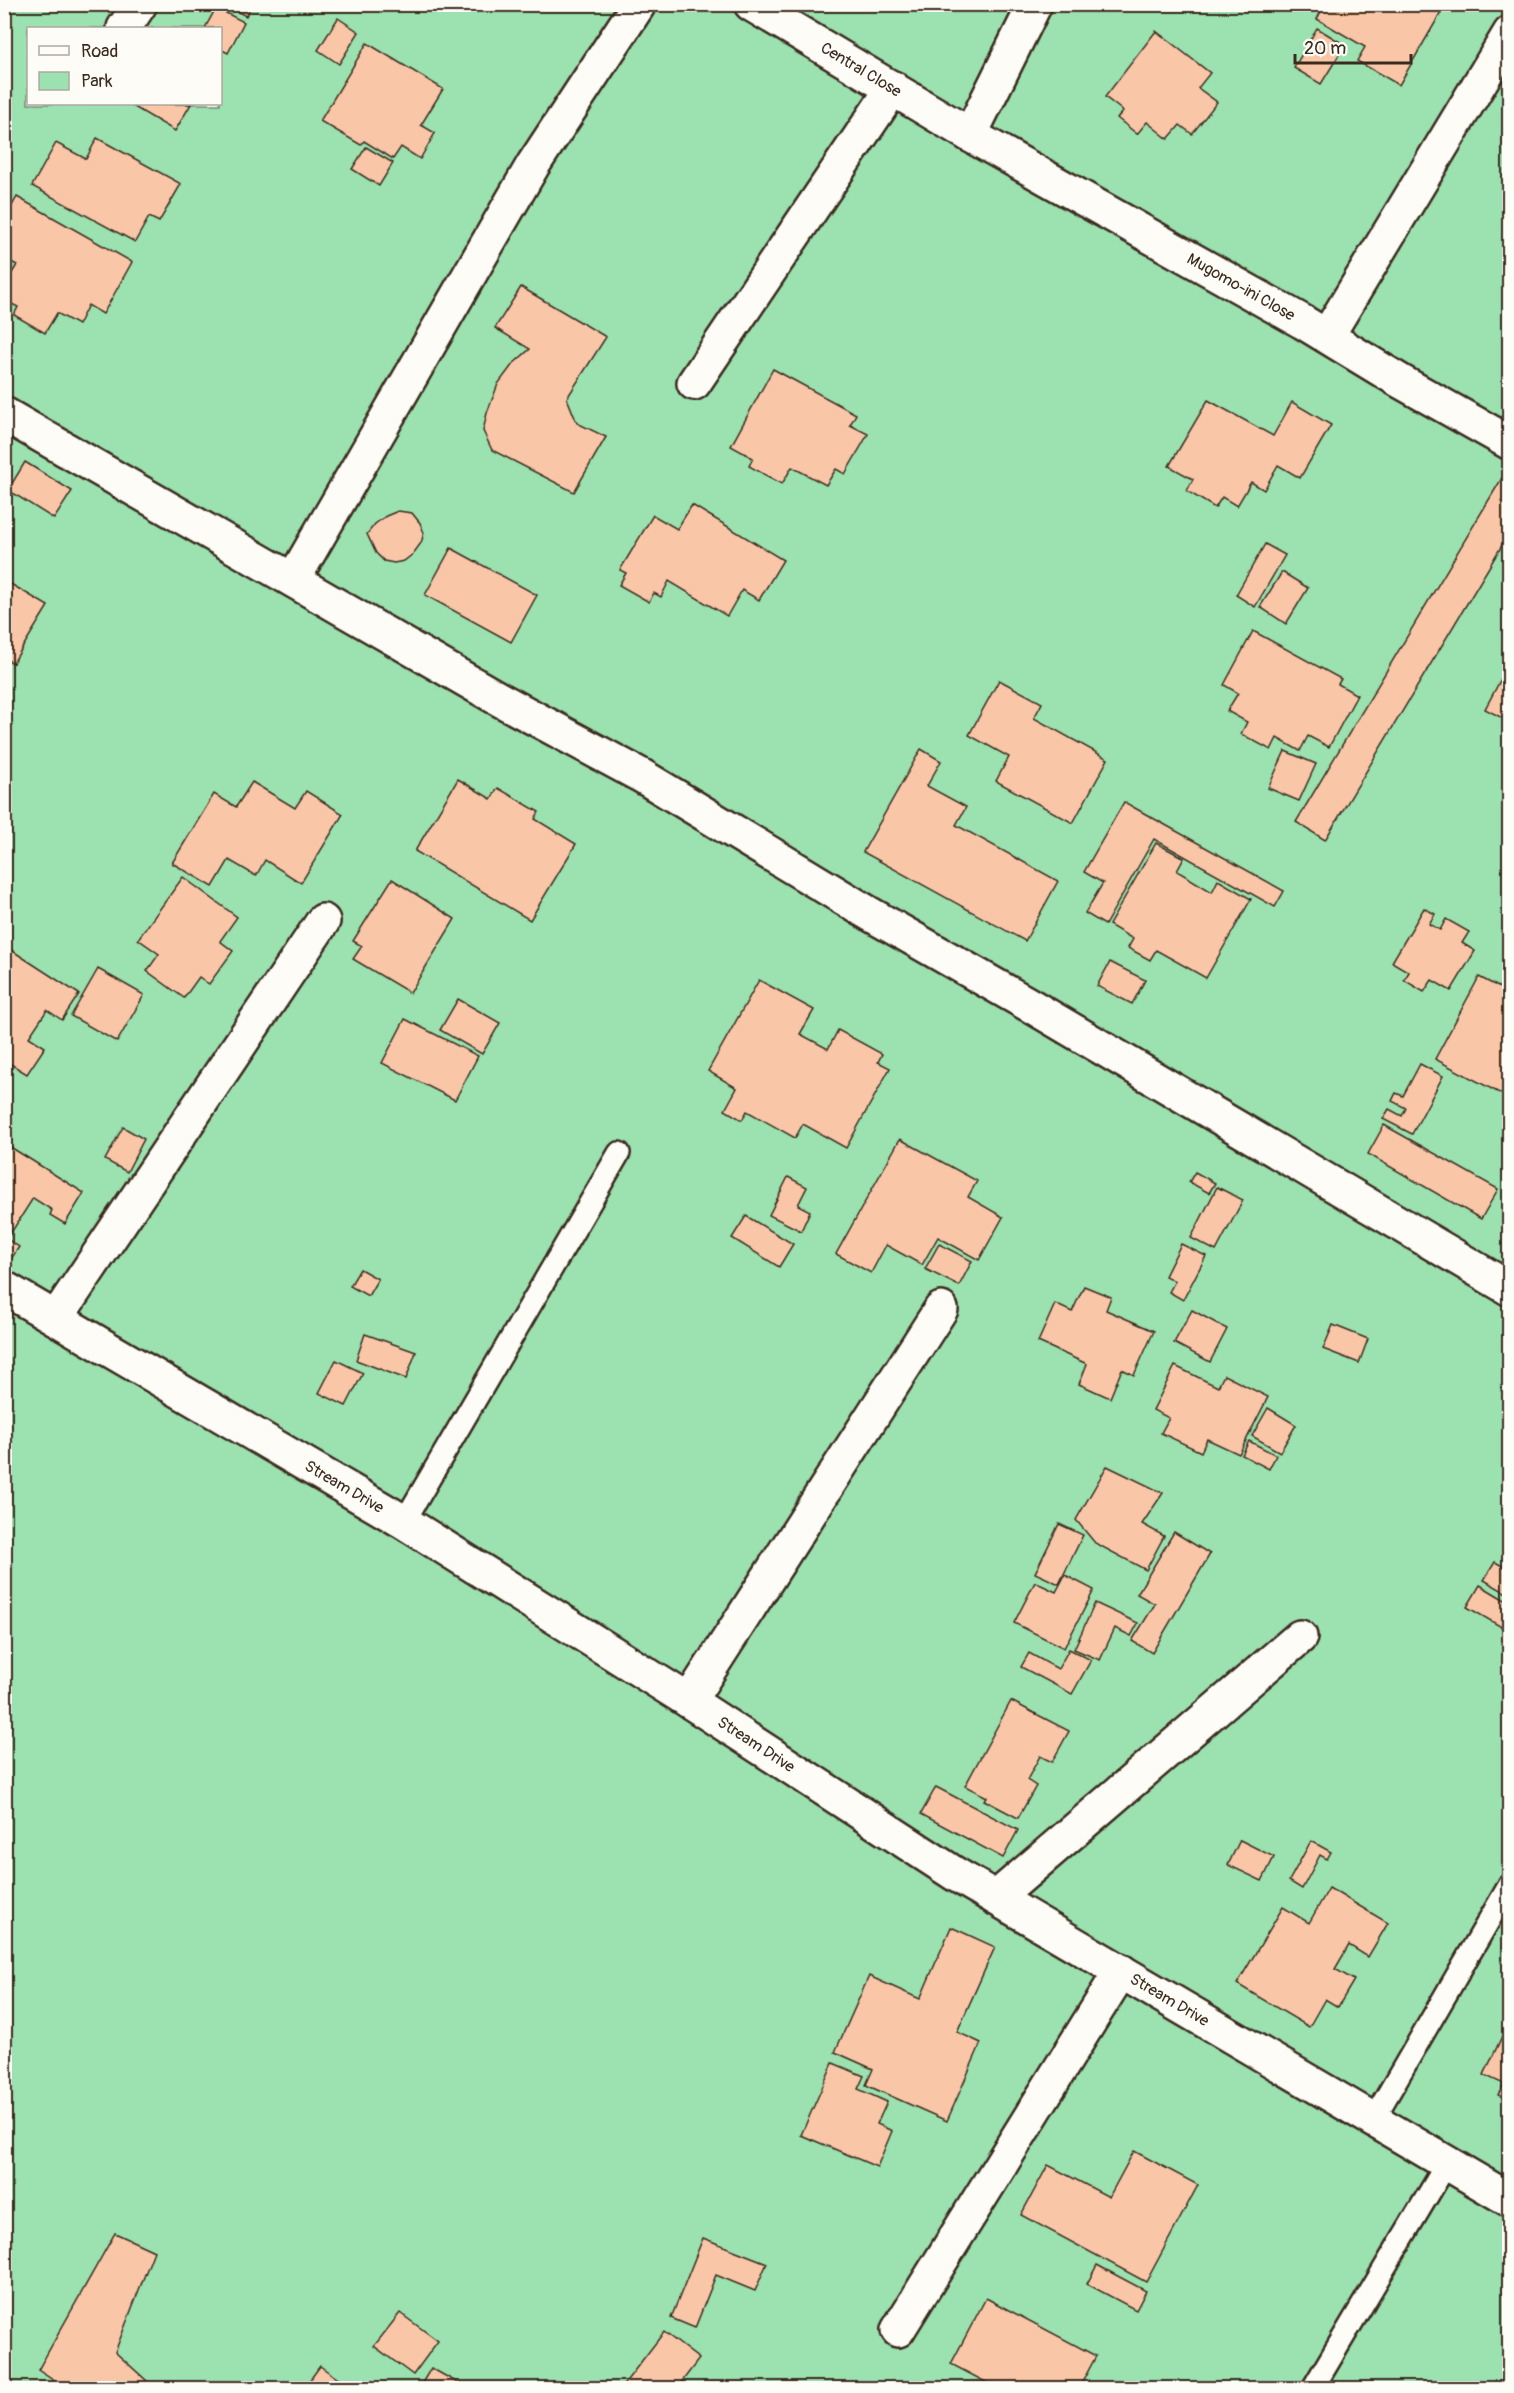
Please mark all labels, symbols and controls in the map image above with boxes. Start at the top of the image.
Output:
legend [27,27,222,105]
scale bar [1295,27,1410,65]
text: 20 m [1304,37,1346,60]
street label: Central Close [817,38,905,102]
text: Road [81,40,118,63]
text: Park [81,70,113,93]
street label: Mugomo-ini Close [1183,249,1299,326]
street label: Stream Drive [301,1456,387,1518]
street label: Stream Drive [714,1712,799,1777]
street label: Stream Drive [1126,1969,1213,2031]

